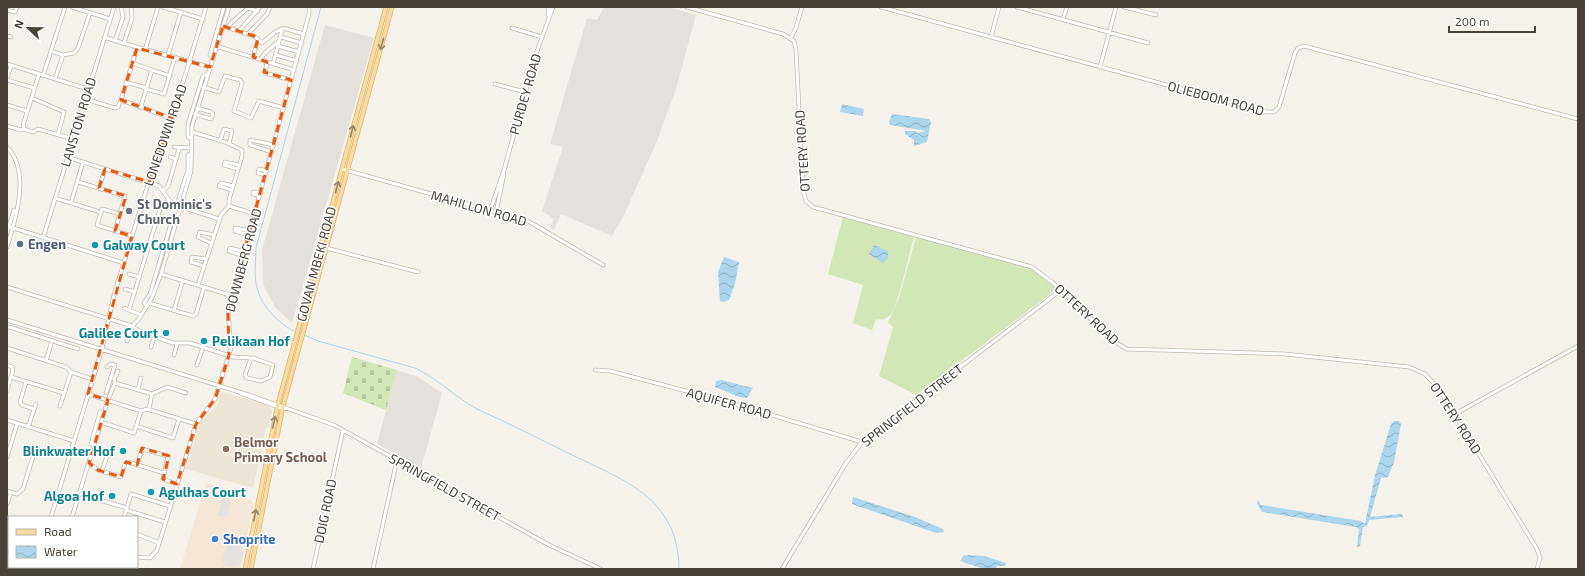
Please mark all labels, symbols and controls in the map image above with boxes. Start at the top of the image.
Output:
north arrow [8,8,48,48]
scale bar [1449,8,1535,34]
text: 200 m [1455,14,1489,28]
text: N [11,18,26,30]
one-way arrow [377,37,385,50]
street label: PURDEY ROAD [506,52,544,136]
street label: LANSTON ROAD [57,75,99,169]
street label: OLIEBOOM ROAD [1166,77,1266,119]
street label: LONEDOWN ROAD [140,82,190,188]
street label: OTTERY ROAD [791,109,813,193]
one-way arrow [349,125,356,138]
one-way arrow [334,181,341,194]
street label: MAHILLON ROAD [429,187,529,229]
place label: St Dominic's Church [137,196,212,227]
street label: GOVAN MBEKI ROAD [293,205,339,323]
marker: St Dominic's Church [124,206,134,216]
street label: DOWNBERG ROAD [221,206,265,314]
place label: Engen [28,236,66,252]
place label: Galway Court [103,237,186,253]
marker: Engen [15,239,25,249]
marker: Galway Court [90,240,100,250]
street label: OTTERY ROAD [1052,280,1122,348]
place label: Galilee Court [79,325,159,341]
marker: Galilee Court [161,328,171,338]
place label: Pelikaan Hof [212,333,291,349]
marker: Pelikaan Hof [199,336,209,346]
street label: SPRINGFIELD STREET [858,360,966,450]
street label: OTTERY ROAD [1427,379,1485,457]
street label: AQUIFER ROAD [685,384,773,422]
one-way arrow [271,416,279,429]
place label: Belmor Primary School [234,434,328,465]
place label: Blinkwater Hof [23,443,116,459]
marker: Belmor Primary School [221,444,231,454]
marker: Blinkwater Hof [118,446,128,456]
street label: SPRINGFIELD STREET [387,450,504,524]
street label: DOIG ROAD [310,477,340,545]
place label: Agulhas Court [159,484,247,500]
marker: Agulhas Court [146,487,156,497]
place label: Algoa Hof [44,488,105,504]
marker: Algoa Hof [107,491,117,501]
one-way arrow [251,508,259,521]
legend [8,516,138,568]
text: Road [44,524,72,538]
place label: Shoprite [223,531,276,547]
marker: Shoprite [210,534,220,544]
text: Water [44,544,78,558]

